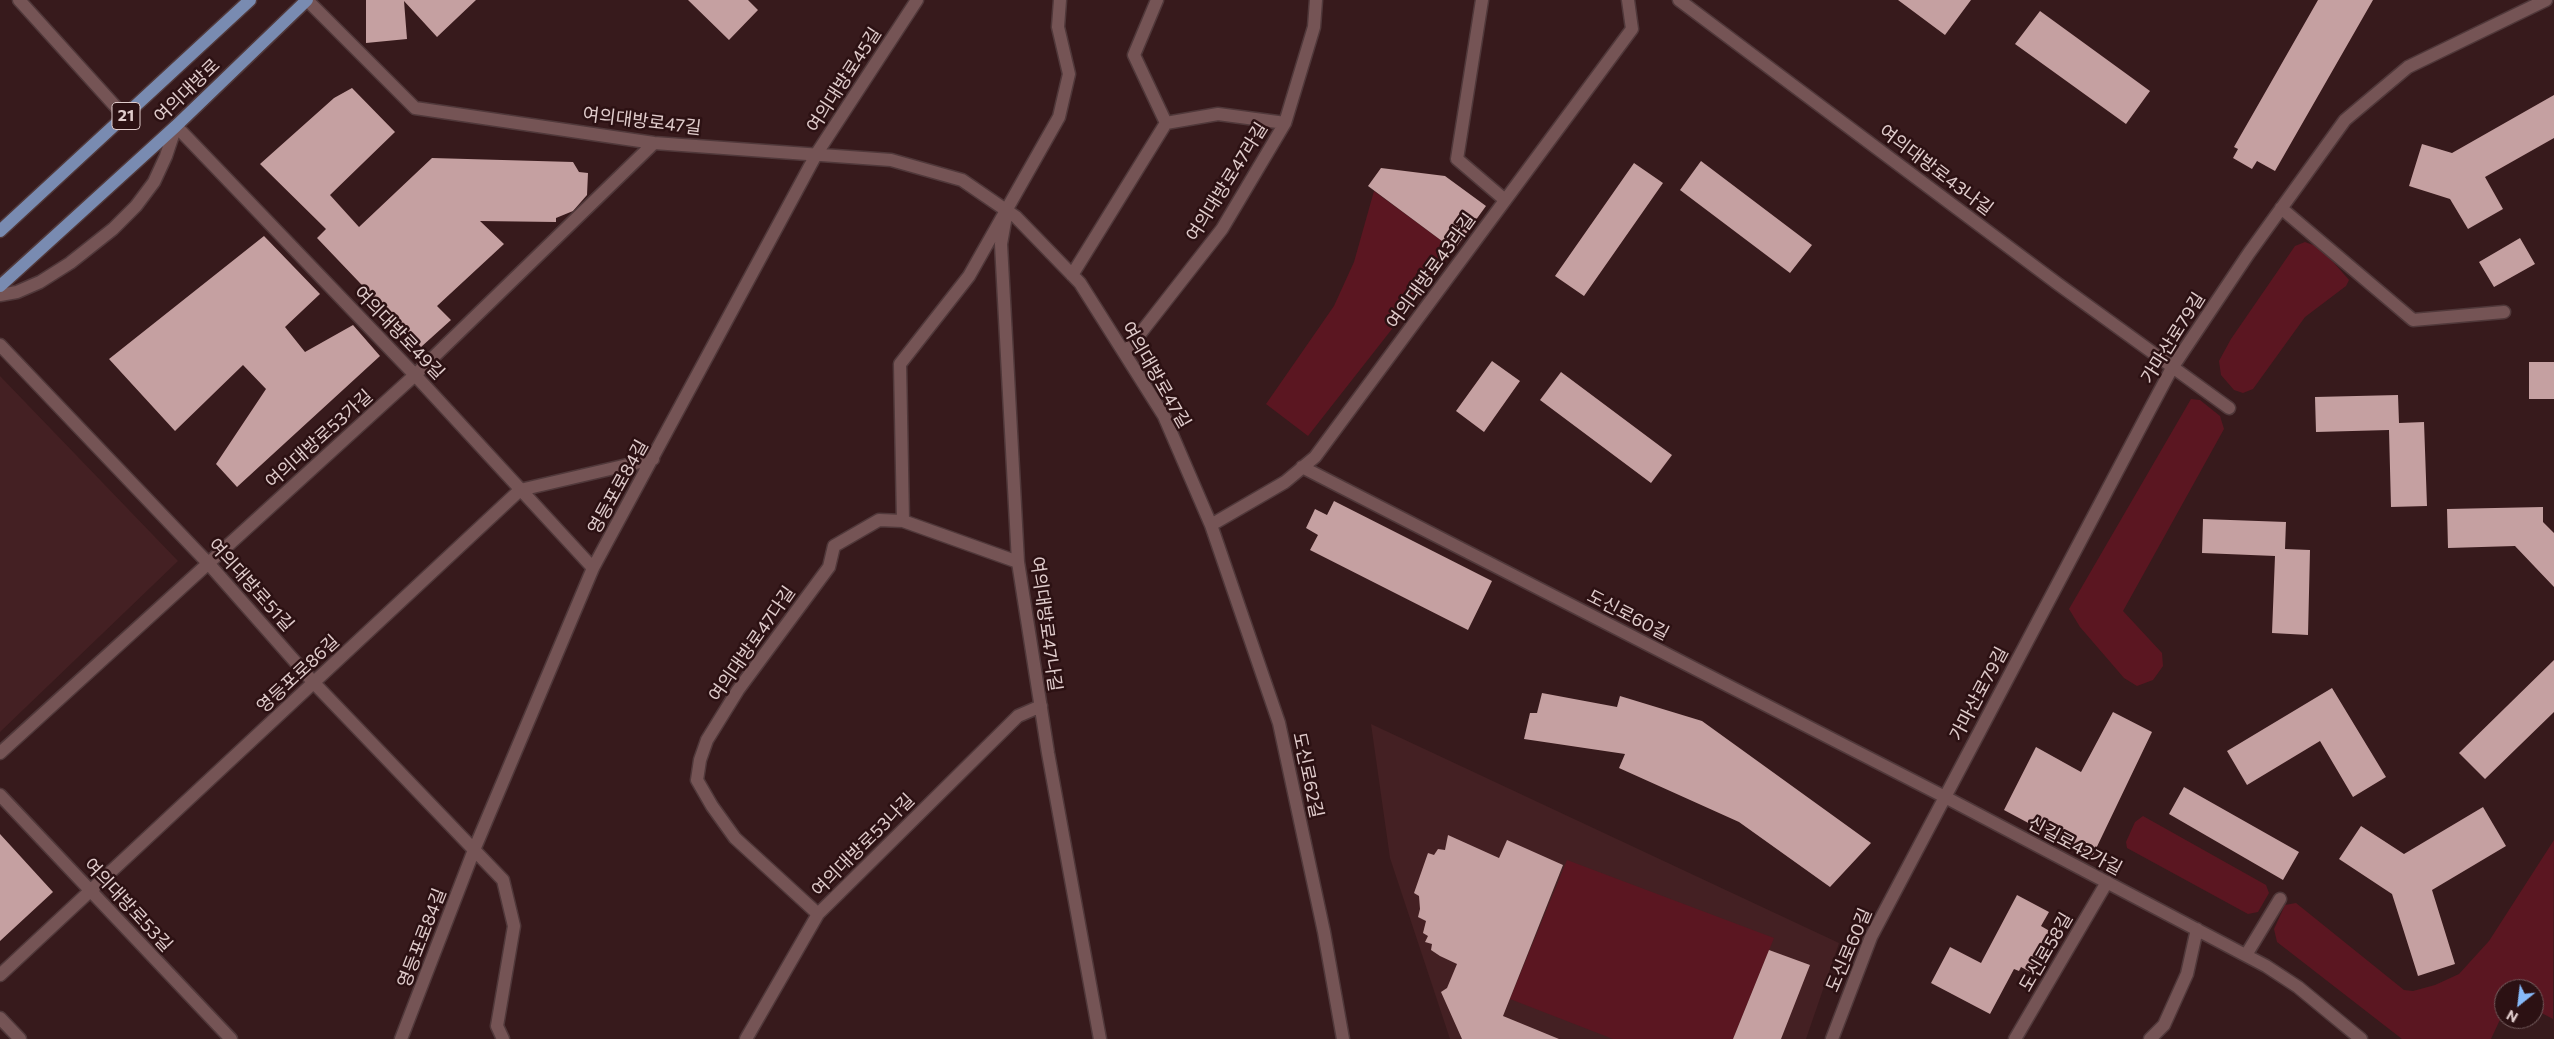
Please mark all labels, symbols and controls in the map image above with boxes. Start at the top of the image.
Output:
street label: 여의대방로45길 [802,24,886,136]
street label: 여의대방로 [150,54,224,128]
road number: 21 [112,102,140,130]
street label: 여의대방로47길 [581,103,703,139]
street label: 여의대방로47라길 [1182,119,1272,245]
street label: 여의대방로43나길 [1875,120,1997,220]
street label: 여의대방로43라길 [1382,209,1480,333]
street label: 여의대방로49길 [349,282,449,384]
street label: 가마산로79길 [2137,289,2209,387]
street label: 여의대방로47길 [1117,318,1195,432]
street label: 여의대방로53가길 [261,385,377,493]
street label: 영등포로84길 [583,436,653,538]
street label: 여의대방로51길 [204,534,298,636]
street label: 여의대방로47나길 [1026,555,1066,693]
street label: 여의대방로47다길 [704,582,800,706]
street label: 도신로60길 [1583,585,1673,645]
street label: 영등포로86길 [252,630,344,718]
street label: 가마산로79길 [1945,643,2013,745]
street label: 도신로62길 [1288,730,1328,820]
street label: 여의대방로53나길 [807,789,919,901]
street label: 신길로42가길 [2024,812,2126,880]
street label: 여의대방로53길 [79,854,177,956]
street label: 영등포로84길 [393,885,451,991]
street label: 도신로60길 [1822,905,1876,995]
street label: 도신로58길 [2015,909,2077,995]
north arrow [2494,979,2544,1029]
text: N [2503,1007,2521,1027]

